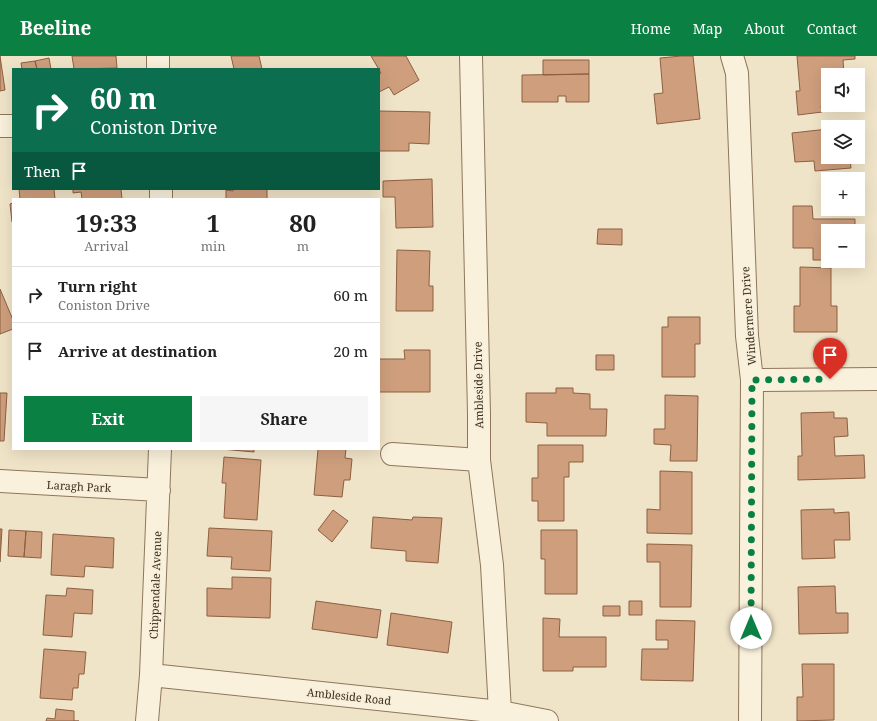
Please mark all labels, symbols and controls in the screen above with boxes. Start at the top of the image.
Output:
text: Beeline [20,15,91,41]
text: Home [631,19,671,38]
text: Map [693,19,722,38]
text: About [744,19,785,38]
text: Contact [807,19,857,38]
map controls [821,68,865,268]
button: sound [821,68,865,112]
text: 60 m [90,79,157,117]
icon: right [24,84,76,136]
text: Coniston Drive [90,115,217,139]
button: layers [821,120,865,164]
icon: arrive [68,160,90,182]
text: Then [24,161,60,181]
button: + [821,172,865,216]
text: 19:33 [76,206,137,239]
text: 1 [206,206,220,239]
text: 80 [289,206,316,239]
button: − [821,224,865,268]
text: Arrival [84,237,129,255]
text: min [201,237,226,255]
text: m [297,237,309,255]
street label: Windermere Drive [737,266,759,366]
text: Turn right [58,276,137,296]
icon: right [24,284,46,306]
text: 60 m [333,285,368,305]
text: Coniston Drive [58,296,150,314]
pin [813,338,847,379]
icon: arrive [24,340,46,362]
text: Arrive at destination [58,341,217,361]
text: 20 m [333,341,368,361]
street label: Ambleside Drive [470,341,486,429]
icon: arrive [819,344,841,366]
button: Exit [24,396,192,442]
button: Share [200,396,368,442]
street label: Laragh Park [46,477,112,495]
street label: Chippendale Avenue [146,531,164,639]
position arrow [730,607,772,649]
street label: Ambleside Road [306,684,392,708]

